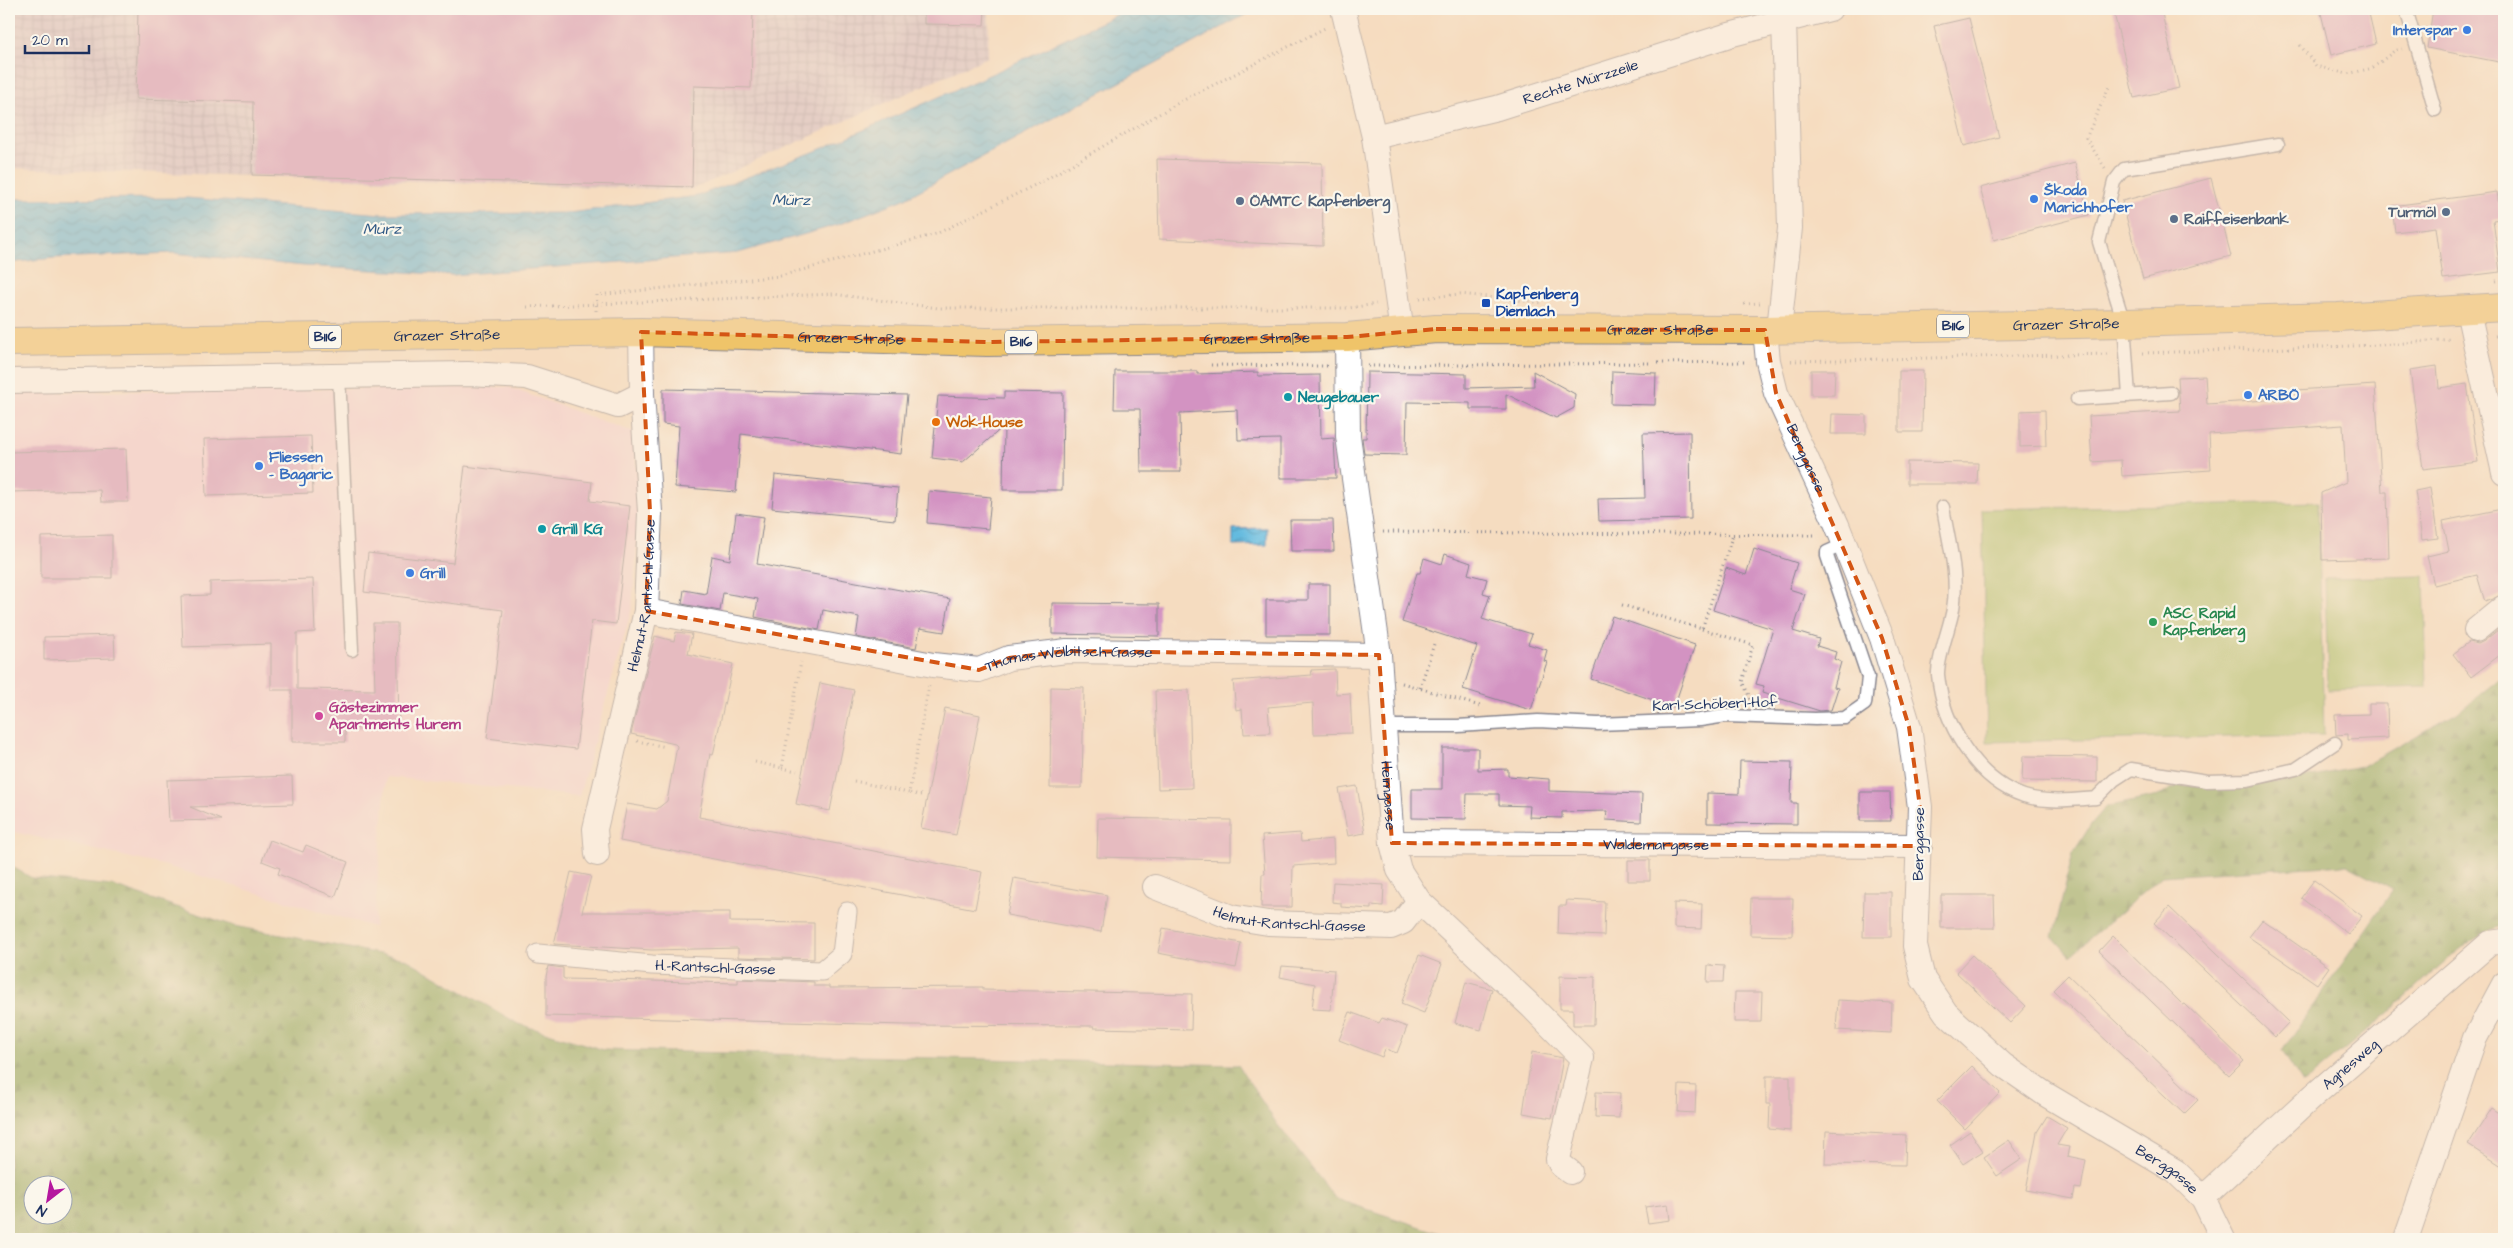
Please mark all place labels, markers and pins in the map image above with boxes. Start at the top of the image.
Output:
place label: Interspar [2393,20,2458,41]
marker: Interspar [2461,24,2473,36]
place label: Škoda Marichhofer [2043,180,2133,218]
place label: ÖAMTC Kapfenberg [1250,191,1390,214]
marker: Škoda Marichhofer [2028,193,2040,205]
marker: ÖAMTC Kapfenberg [1234,195,1246,207]
place label: Turmöl [2387,202,2437,223]
marker: Turmöl [2440,206,2452,218]
place label: Raiffeisenbank [2184,209,2289,230]
marker: Raiffeisenbank [2168,213,2180,225]
place label: Kapfenberg Diemlach [1496,284,1578,322]
marker: Kapfenberg Diemlach [1480,297,1492,309]
place label: ARBÖ [2258,385,2299,406]
place label: Neugebauer [1298,387,1380,410]
marker: ARBÖ [2242,389,2254,401]
marker: Neugebauer [1282,391,1294,403]
place label: Wok-House [945,412,1023,433]
marker: Wok-House [930,416,942,428]
place label: Fliessen - Bagaric [269,447,334,487]
marker: Fliessen - Bagaric [253,460,265,472]
place label: Grill KG [552,519,604,540]
marker: Grill KG [536,523,548,535]
place label: Grill [420,563,446,584]
marker: Grill [404,567,416,579]
place label: ASC Rapid Kapfenberg [2163,603,2245,643]
marker: ASC Rapid Kapfenberg [2147,616,2159,628]
place label: Gästezimmer Apartments Hurem [329,697,461,735]
marker: Gästezimmer Apartments Hurem [313,710,325,722]

